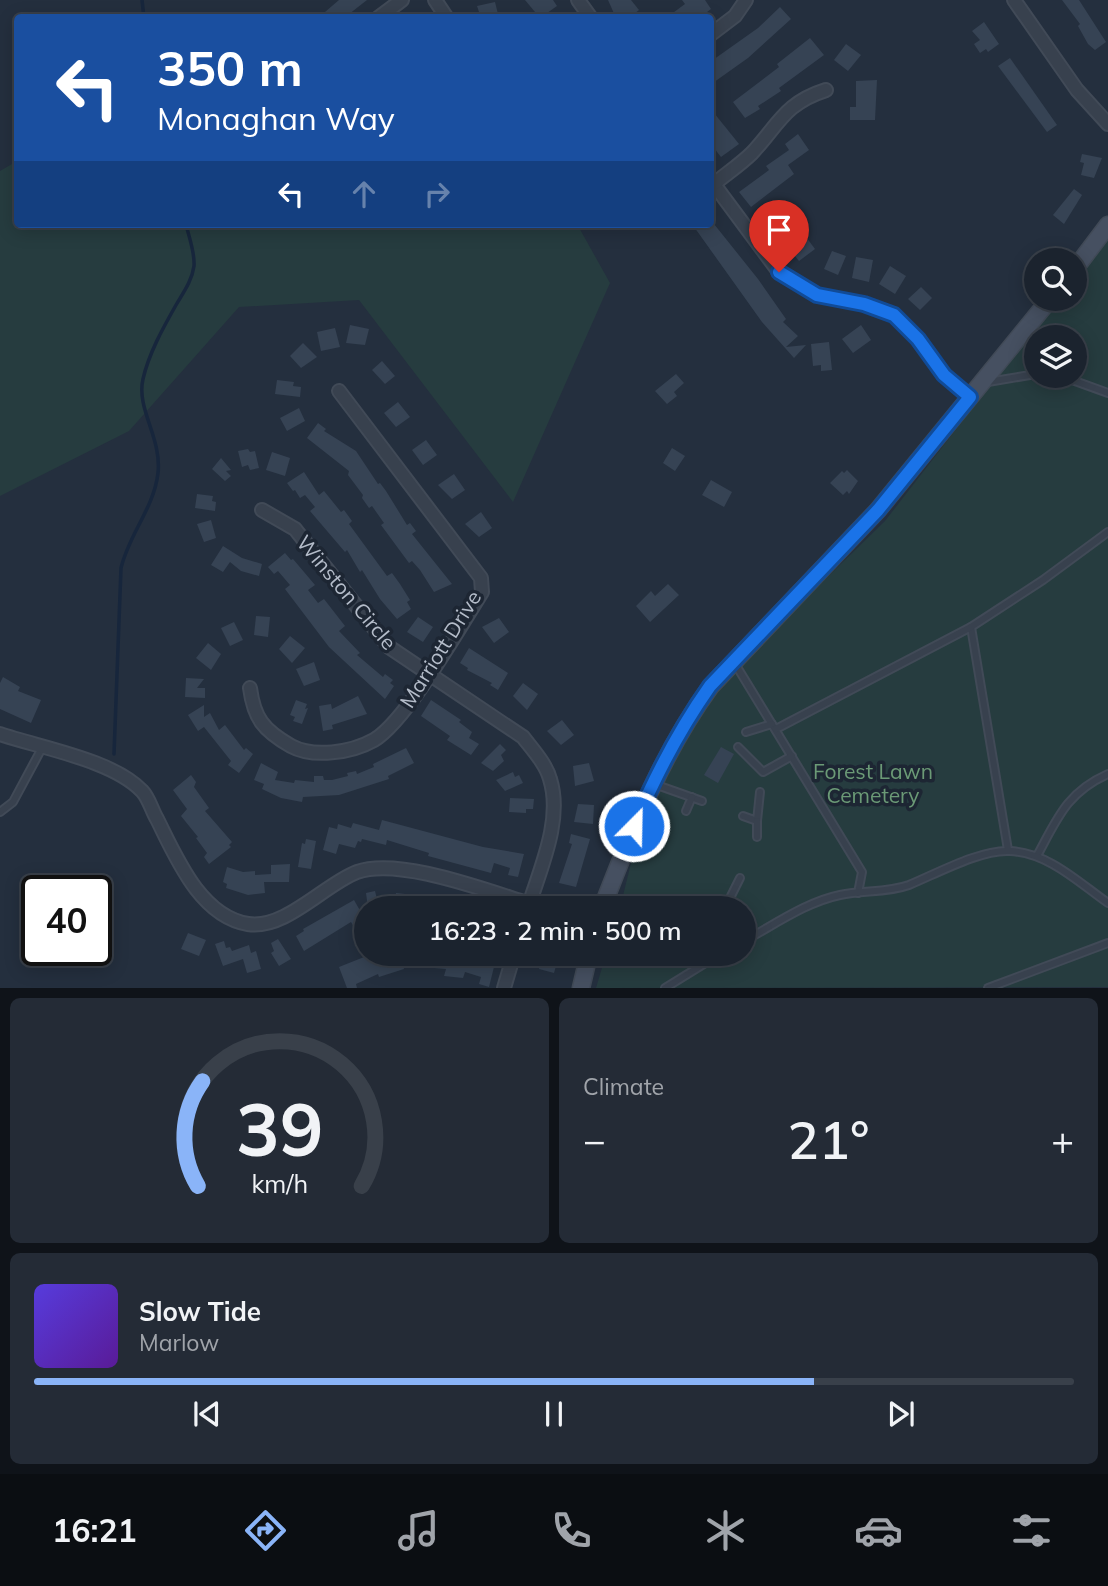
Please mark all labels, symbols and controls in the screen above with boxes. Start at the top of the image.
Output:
text: 350 m [157,37,303,98]
icon: left [42,42,133,133]
text: Monaghan Way [157,98,395,138]
icon: left [272,175,310,213]
icon: ahead [345,175,383,213]
icon: right [418,175,456,213]
pin [749,200,809,272]
icon: arrive [760,211,798,249]
map controls [1024,248,1087,388]
button: search [1024,248,1087,311]
button: layers [1024,325,1087,388]
street label: Winston Circle [292,529,402,655]
street label: Marriott Drive [394,586,486,712]
park label: Forest Lawn Cemetery [813,758,933,808]
position arrow [597,789,671,863]
speed limit sign: 40 [21,875,112,966]
text: 16:23 · 2 min · 500 m [428,914,682,947]
text: Climate [583,1072,664,1101]
text: 39 [236,1084,323,1175]
text: 21° [788,1107,869,1172]
text: − [583,1116,606,1164]
text: + [1051,1116,1074,1164]
text: km/h [251,1168,308,1199]
text: Slow Tide [139,1295,261,1328]
text: Marlow [139,1328,219,1357]
icon: previous [188,1395,226,1433]
icon: pause [535,1395,573,1433]
icon: next [882,1395,920,1433]
icon: directions [241,1506,290,1555]
icon: music [394,1506,443,1555]
icon: phone [547,1506,596,1555]
icon: climate [701,1506,750,1555]
icon: car [854,1506,903,1555]
icon: filters [1007,1506,1056,1555]
text: 16:21 [52,1510,137,1550]

